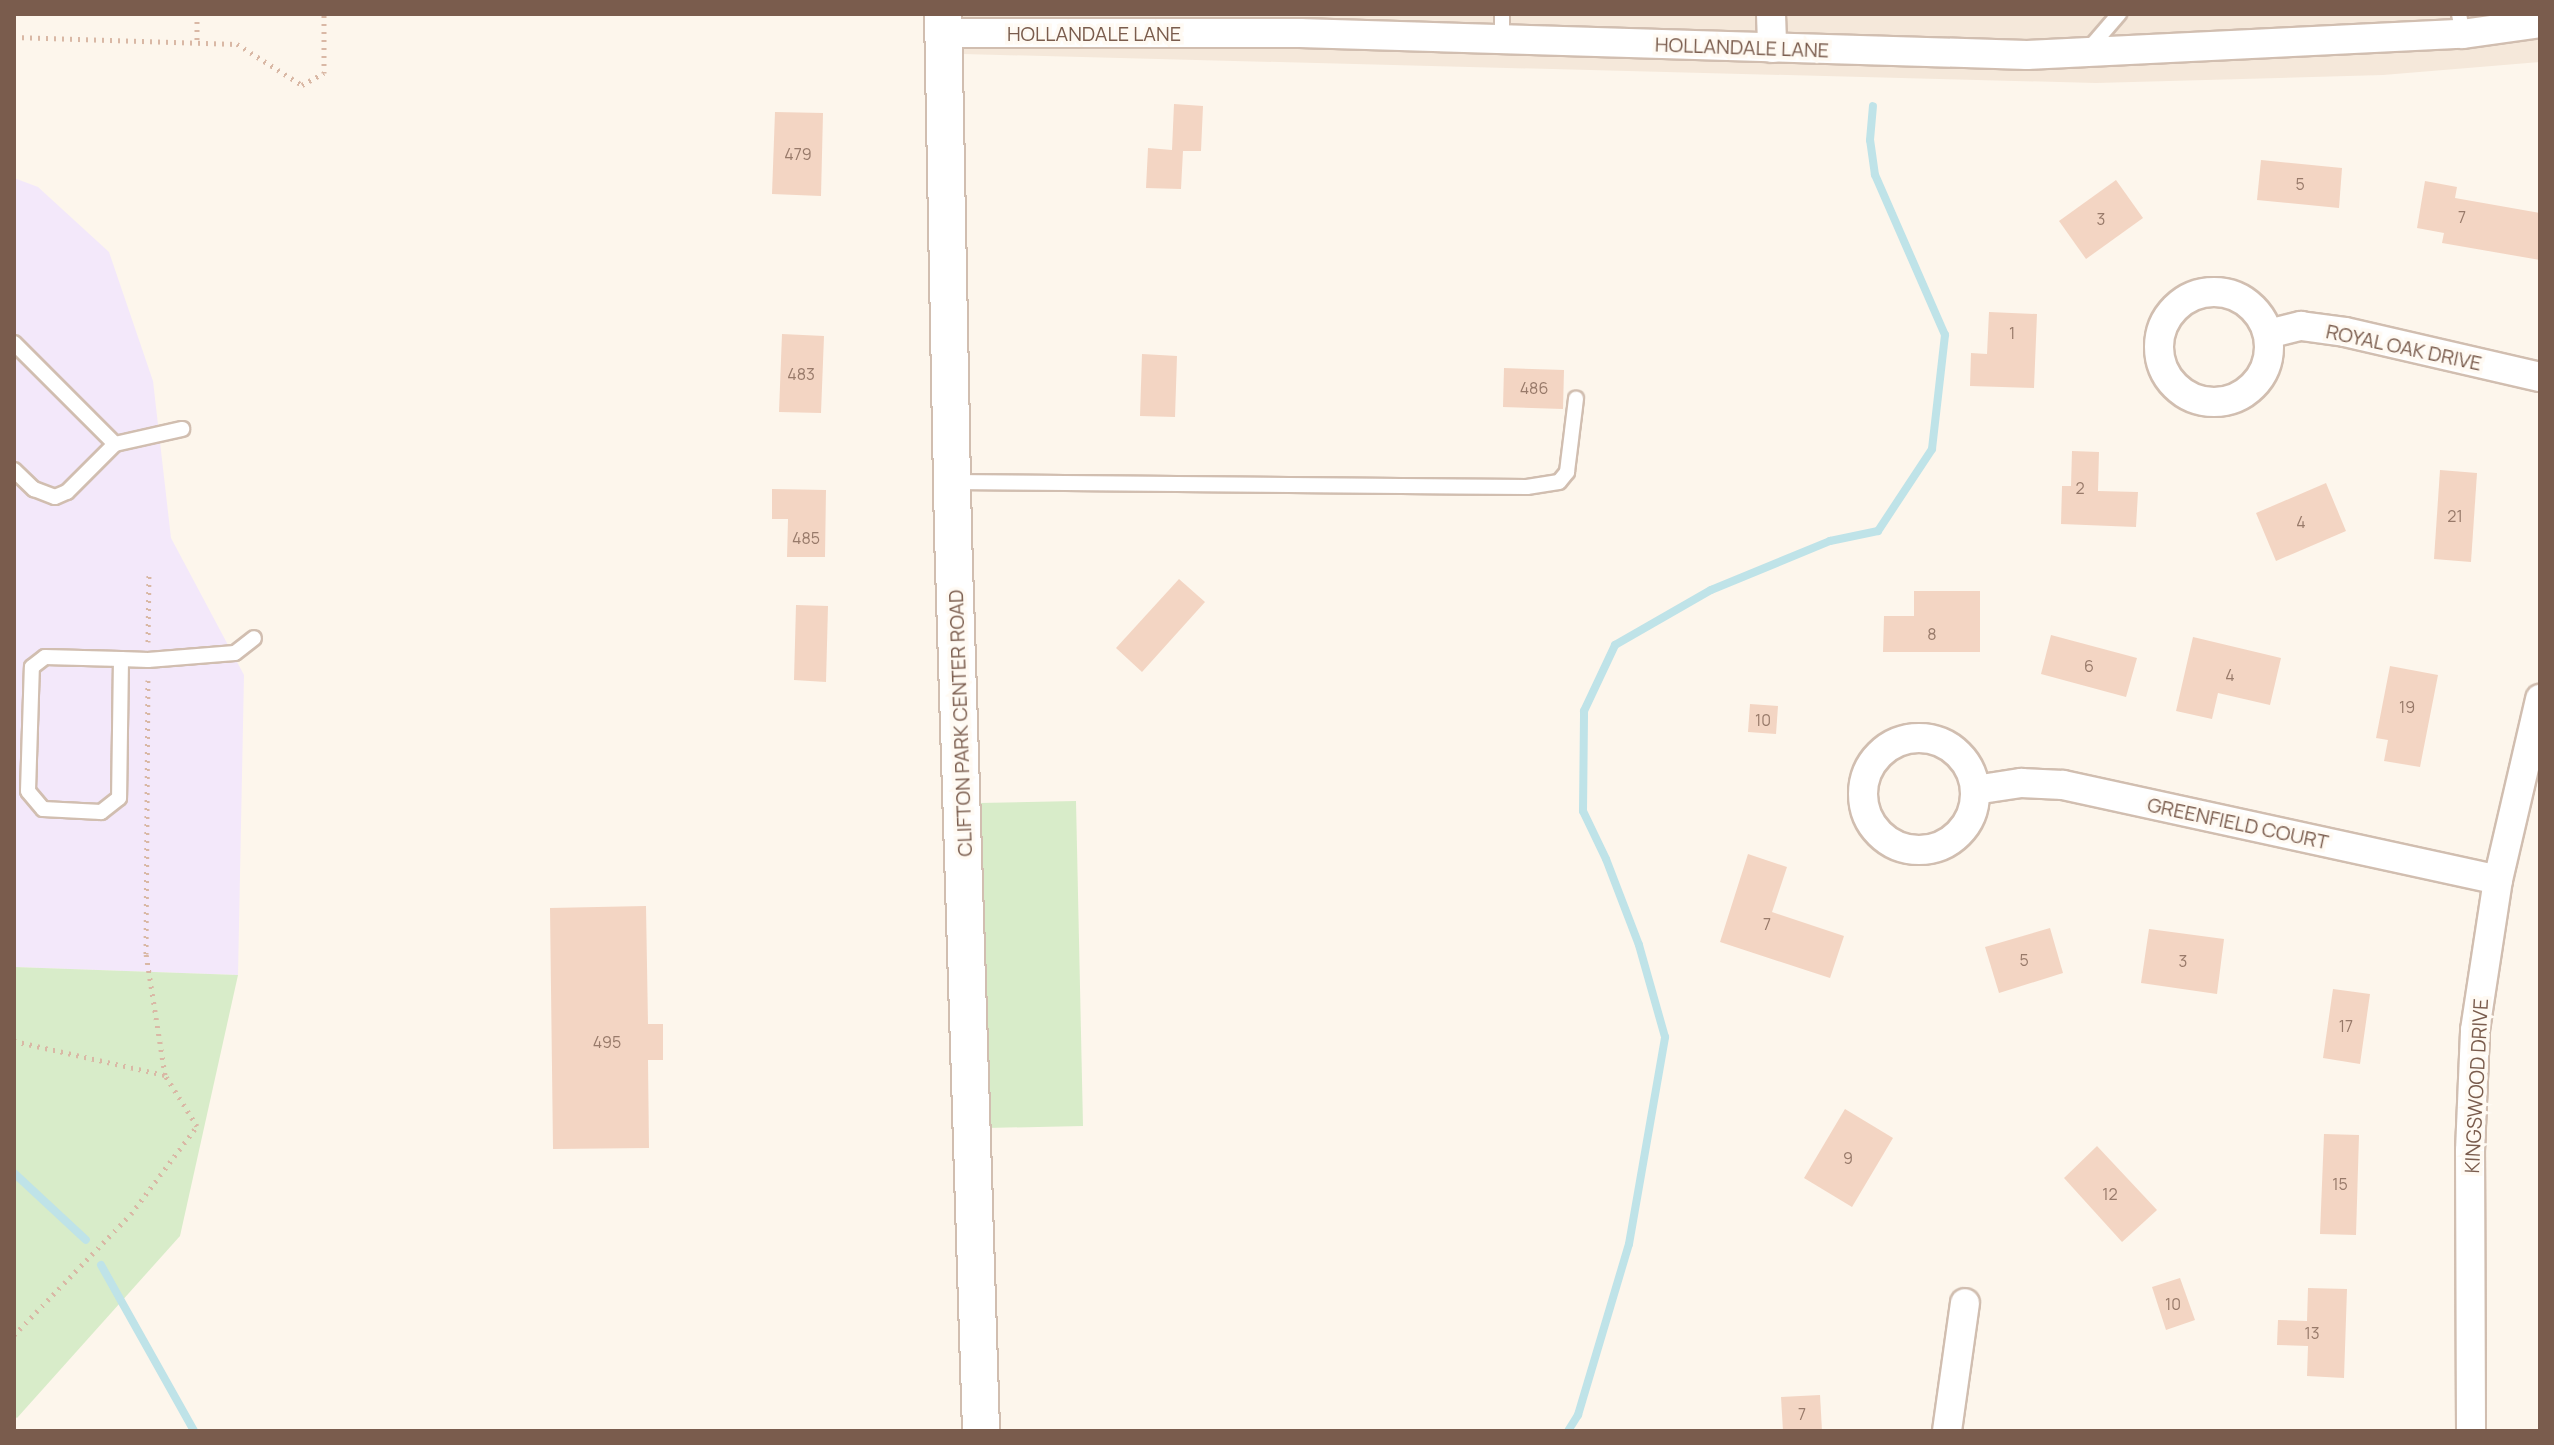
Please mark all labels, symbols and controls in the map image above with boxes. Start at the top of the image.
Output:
street label: HOLLANDALE LANE [1007,21,1181,45]
street label: HOLLANDALE LANE [1655,32,1829,62]
house number: 479 [784,144,812,164]
house number: 5 [2295,174,2305,194]
house number: 7 [2458,207,2466,227]
house number: 3 [2097,209,2105,229]
street label: ROYAL OAK DRIVE [2323,319,2485,375]
house number: 1 [2009,323,2015,343]
house number: 483 [787,364,815,384]
house number: 486 [1520,378,1548,398]
house number: 2 [2075,478,2085,498]
house number: 21 [2447,506,2463,526]
house number: 4 [2296,512,2306,532]
house number: 485 [792,528,820,548]
street label: CLIFTON PARK CENTER ROAD [943,589,977,857]
house number: 8 [1927,624,1937,644]
house number: 6 [2084,656,2094,676]
house number: 4 [2225,665,2235,685]
house number: 19 [2399,697,2415,717]
house number: 10 [1755,710,1771,730]
street label: GREENFIELD COURT [2145,792,2331,854]
house number: 7 [1763,914,1771,934]
house number: 5 [2019,950,2029,970]
house number: 3 [2179,951,2187,971]
street label: KINGSWOOD DRIVE [2459,998,2493,1174]
house number: 17 [2339,1016,2353,1036]
house number: 495 [593,1032,621,1052]
house number: 9 [1843,1148,1853,1168]
house number: 15 [2332,1174,2348,1194]
house number: 12 [2102,1184,2118,1204]
house number: 10 [2165,1294,2181,1314]
house number: 13 [2304,1323,2320,1343]
house number: 7 [1798,1404,1806,1424]

